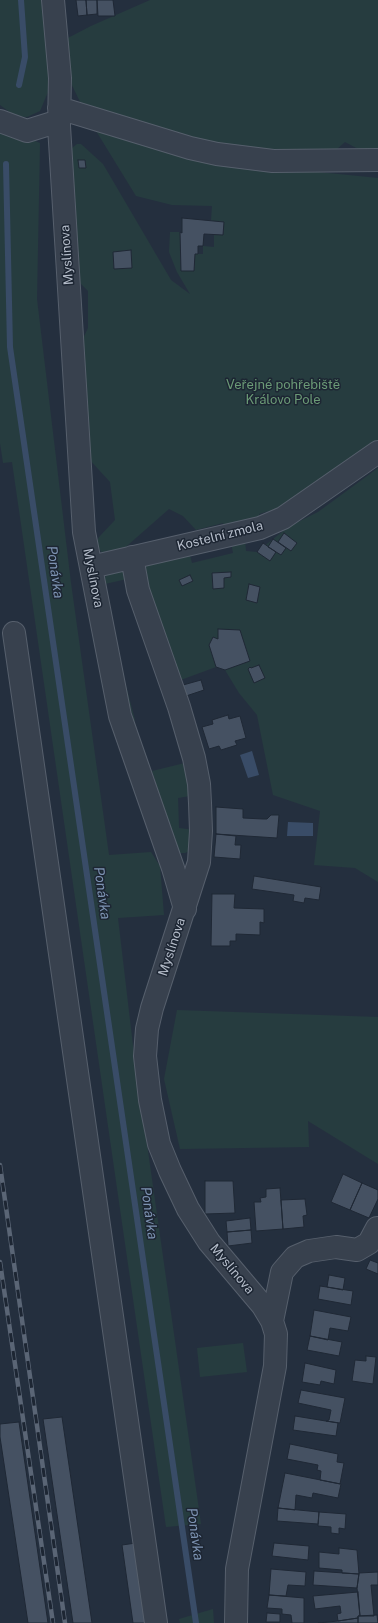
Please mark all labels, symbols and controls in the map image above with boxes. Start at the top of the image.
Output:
street label: Myslínova [57,224,77,286]
park label: Veřejné pohřebiště Královo Pole [226,377,340,408]
street label: Kostelní zmola [175,518,265,554]
water label: Ponávka [43,545,67,599]
street label: Myslínova [80,547,106,609]
water label: Ponávka [90,866,114,920]
street label: Myslínova [155,916,189,978]
water label: Ponávka [137,1186,161,1240]
street label: Myslínova [207,1241,257,1297]
water label: Ponávka [183,1507,207,1561]

